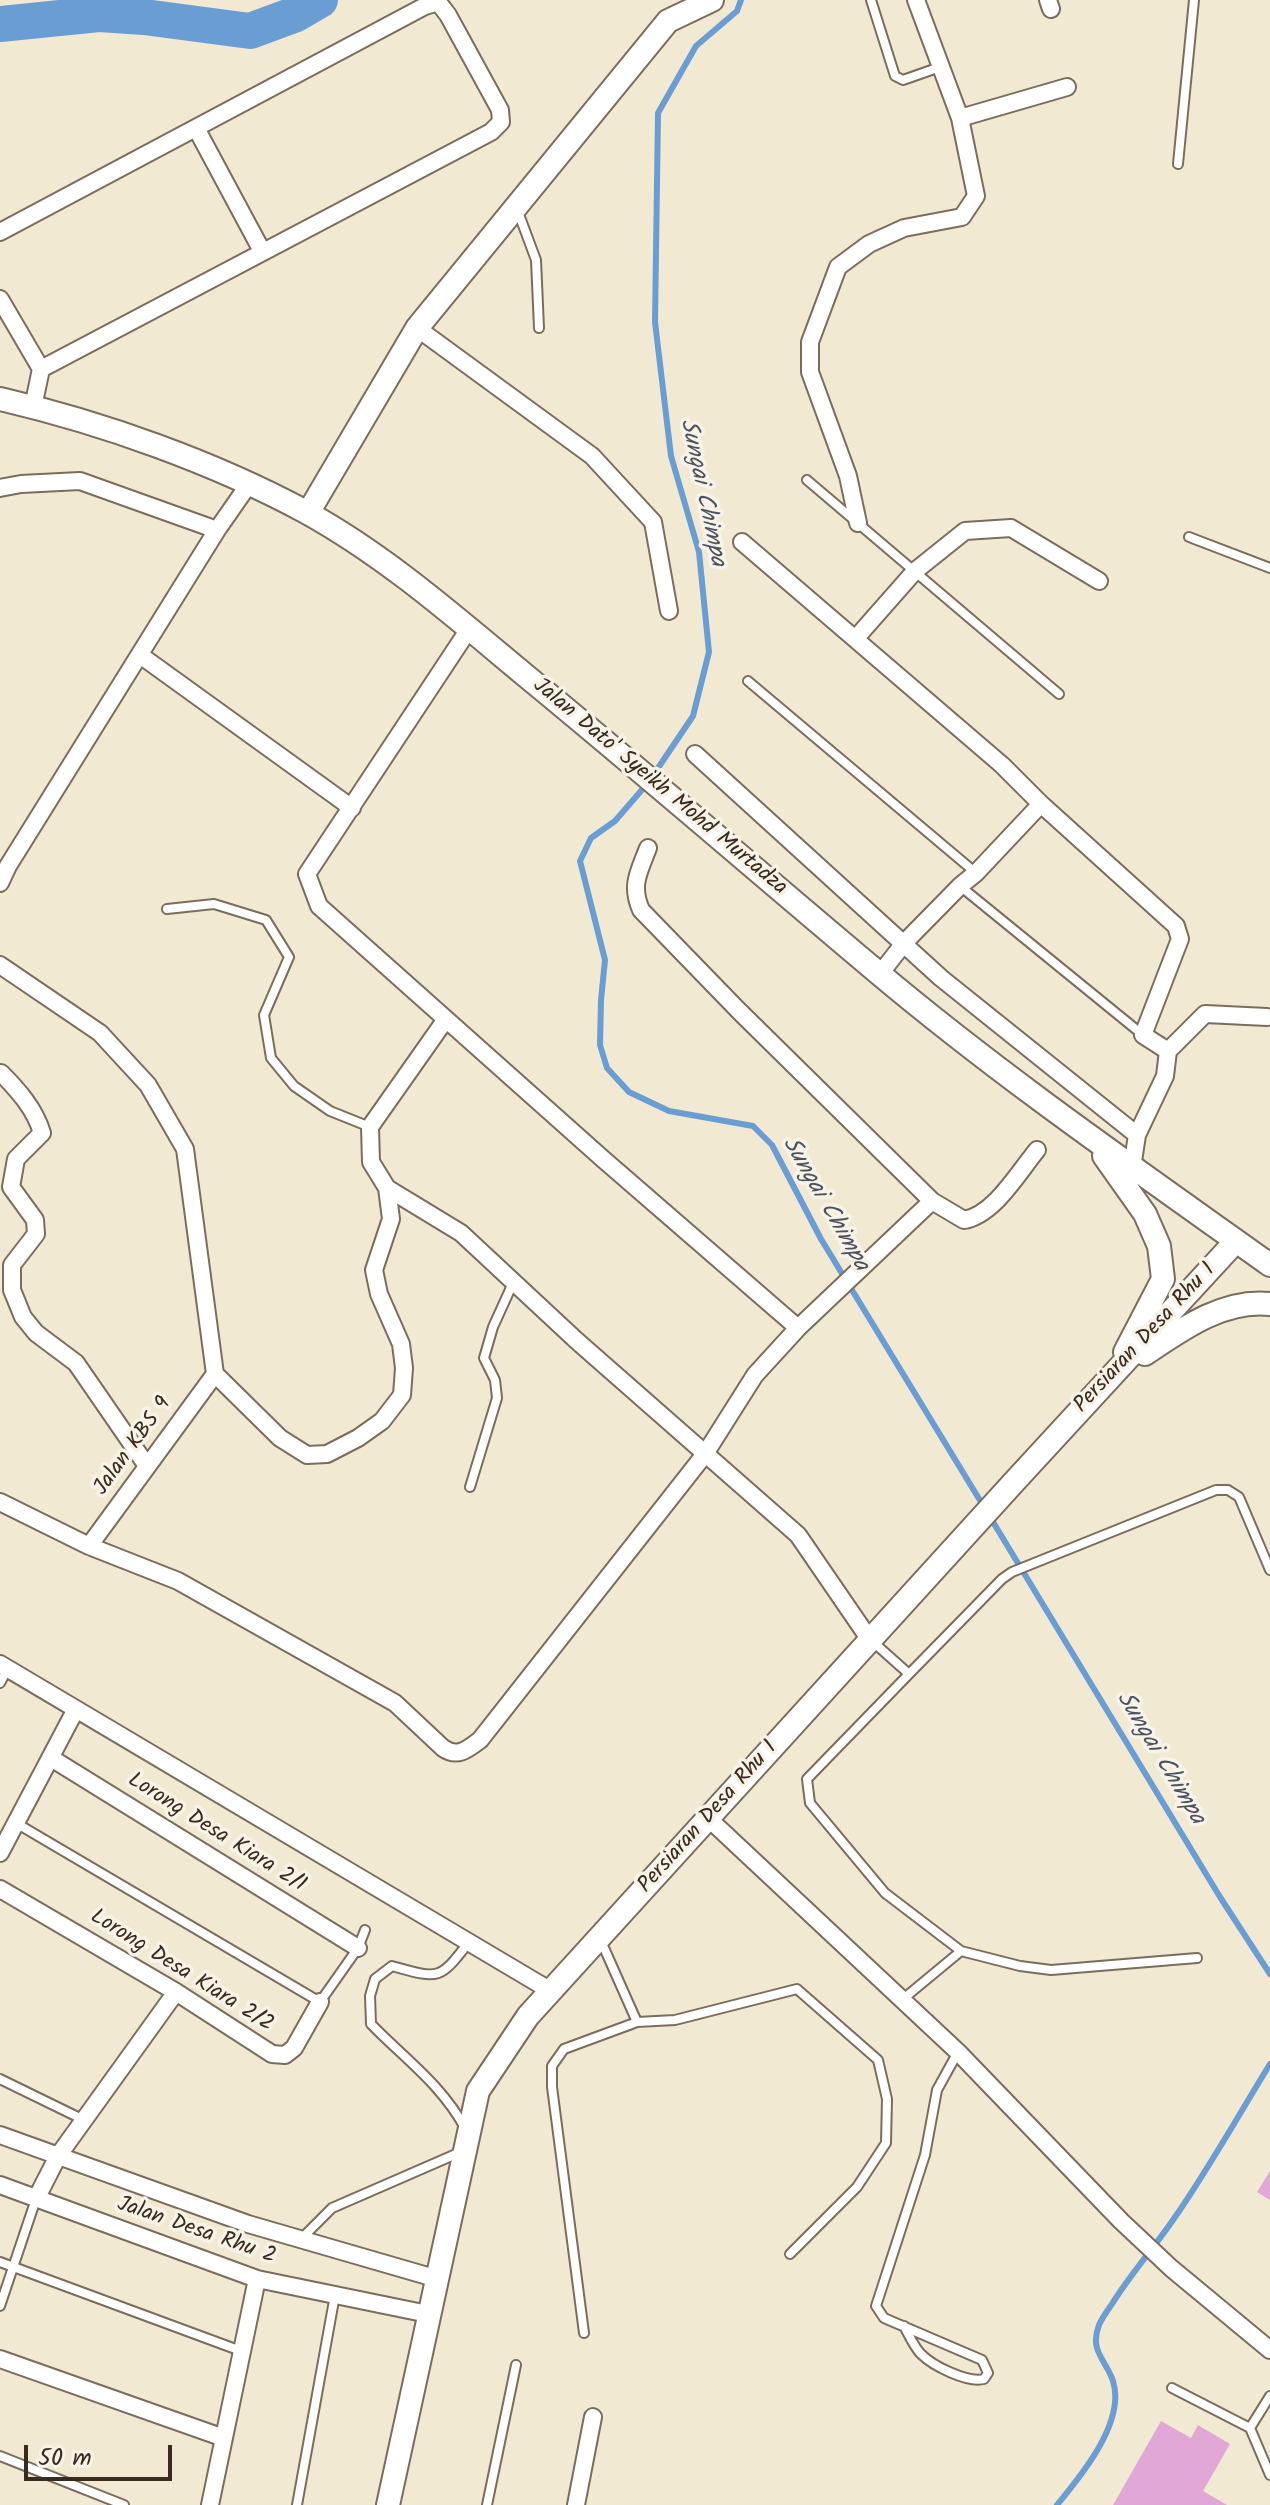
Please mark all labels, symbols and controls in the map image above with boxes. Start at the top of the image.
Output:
water label: Sungai Chimpa [671,417,731,569]
street label: Jalan Dato' Syeikh Mohd Murtadza [526,674,792,902]
water label: Sungai Chimpa [774,1133,874,1277]
street label: Persiaran Desa Rhu 1 [1070,1258,1222,1420]
street label: Jalan KBS 9 [89,1393,179,1501]
water label: Sungai Chimpa [1108,1687,1210,1831]
street label: Persiaran Desa Rhu 1 [634,1736,784,1900]
street label: Lorong Desa Kiara 2/1 [122,1768,310,1900]
street label: Lorong Desa Kiara 2/2 [84,1905,278,2039]
street label: Jalan Desa Rhu 2 [113,2192,279,2272]
scale bar [28,2429,176,2479]
text: 50 m [38,2439,92,2478]

